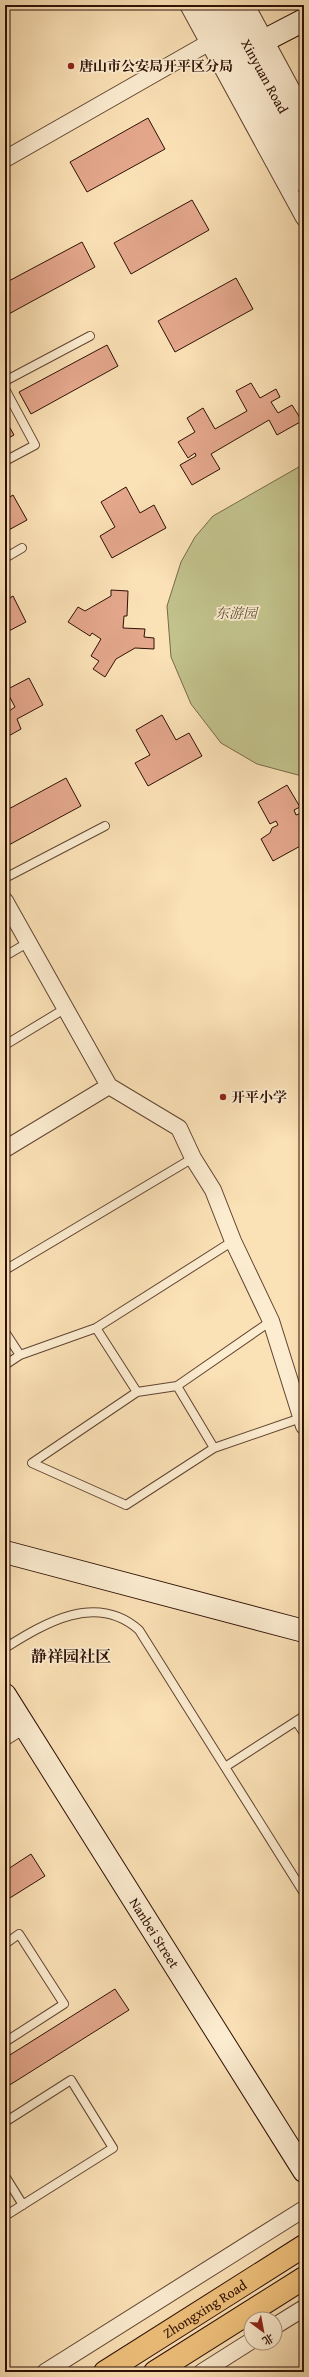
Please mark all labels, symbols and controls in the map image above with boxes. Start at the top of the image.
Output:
street label: Xinyuan Road [236,35,293,117]
place label: 唐山市公安局开平区分局 [79,56,233,76]
marker: 唐山市公安局开平区分局 [66,61,76,71]
park label: 东游园 [215,603,259,623]
place label: 开平小学 [231,1087,287,1107]
marker: 开平小学 [218,1092,228,1102]
district label: 静祥园社区 [31,1644,111,1668]
street label: Nanbei Street [125,1894,184,1972]
street label: Zhongxing Road [159,2275,251,2343]
north arrow [243,2311,283,2351]
text: 北 [259,2330,277,2349]

